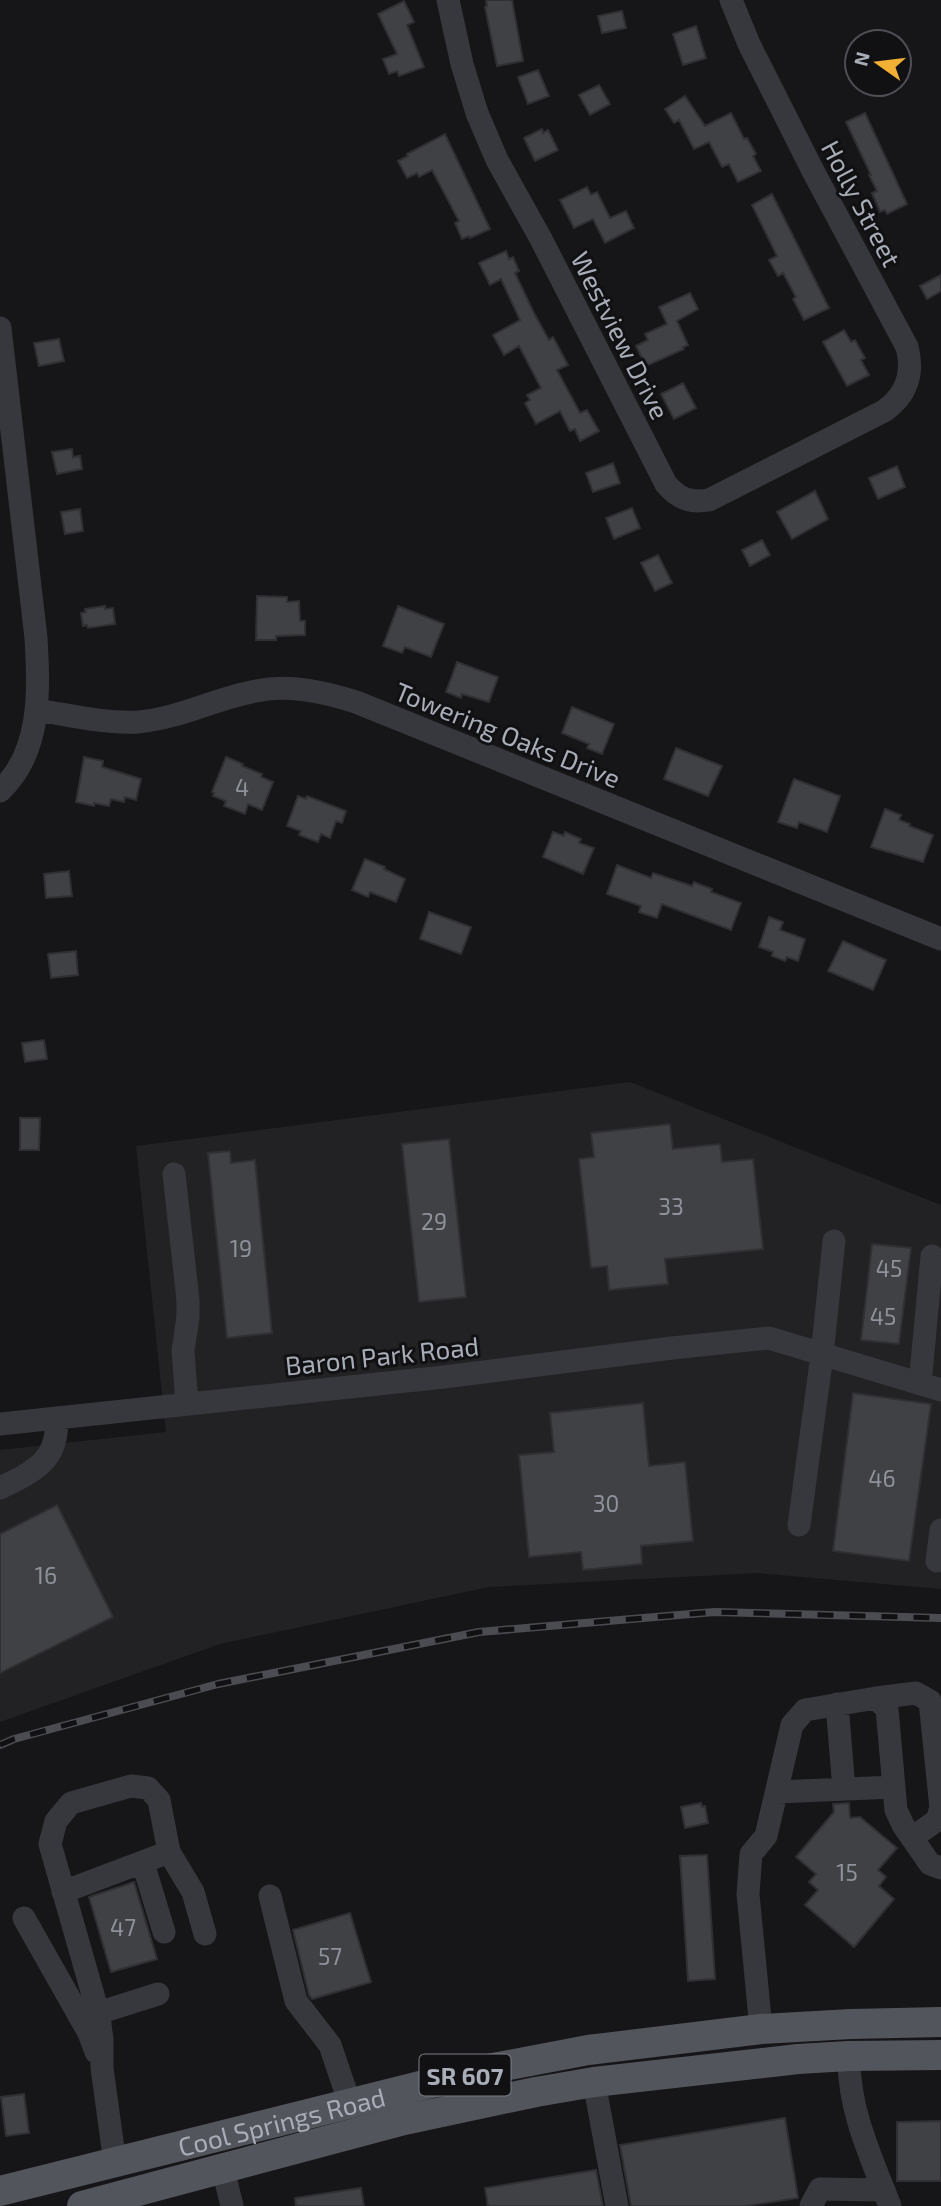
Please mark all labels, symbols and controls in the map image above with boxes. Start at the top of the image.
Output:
north arrow [843,28,913,98]
text: N [848,49,874,68]
street label: Holly Street [816,135,908,271]
street label: Westview Drive [565,246,677,424]
street label: Towering Oaks Drive [391,675,625,793]
house number: 4 [235,773,249,801]
house number: 33 [658,1192,684,1220]
house number: 29 [421,1207,447,1235]
house number: 19 [230,1234,252,1262]
house number: 45 [876,1254,902,1282]
house number: 45 [870,1302,896,1330]
street label: Baron Park Road [284,1329,480,1381]
house number: 46 [868,1464,896,1492]
house number: 30 [593,1489,619,1517]
house number: 16 [35,1561,57,1589]
house number: 15 [836,1858,858,1886]
house number: 47 [110,1913,136,1941]
house number: 57 [318,1942,342,1970]
road number: SR 607 [420,2054,510,2096]
street label: Cool Springs Road [175,2080,388,2161]

